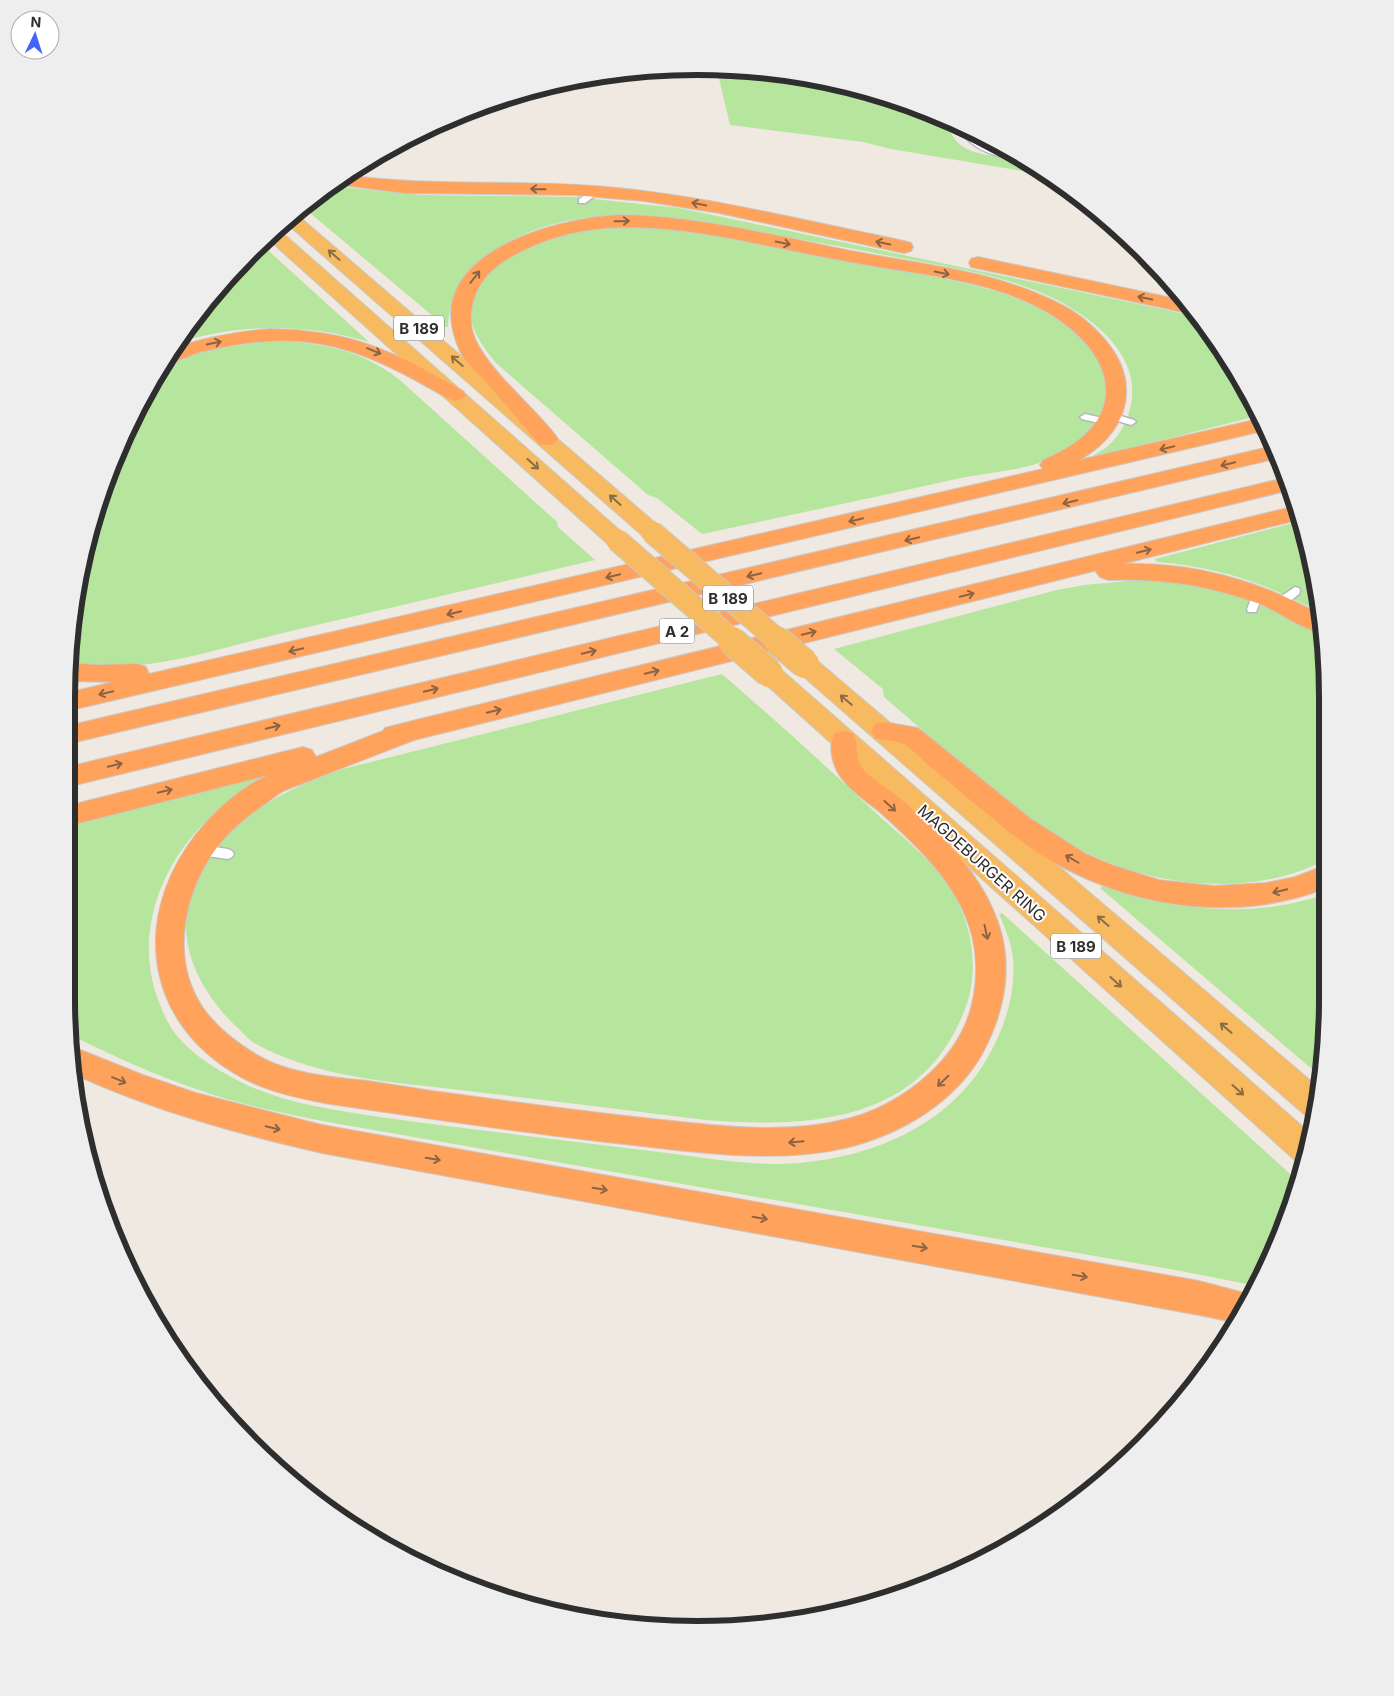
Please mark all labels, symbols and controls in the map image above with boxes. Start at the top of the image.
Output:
north arrow [10,10,60,60]
text: N [30,13,42,30]
one-way arrow [530,184,546,194]
one-way arrow [692,199,708,209]
one-way arrow [614,216,630,226]
one-way arrow [875,237,891,247]
one-way arrow [774,238,790,248]
one-way arrow [328,250,341,261]
one-way arrow [934,269,950,279]
one-way arrow [469,271,480,284]
one-way arrow [1137,292,1153,302]
road number: B 189 [394,316,444,340]
one-way arrow [206,338,222,347]
one-way arrow [366,347,381,357]
one-way arrow [451,356,464,367]
one-way arrow [1159,444,1175,453]
one-way arrow [526,458,539,470]
one-way arrow [1221,460,1237,469]
one-way arrow [609,494,622,505]
one-way arrow [1063,498,1079,507]
one-way arrow [849,516,865,525]
one-way arrow [904,534,920,544]
one-way arrow [1135,546,1151,555]
one-way arrow [746,571,762,580]
one-way arrow [605,572,621,581]
road number: B 189 [703,586,753,610]
one-way arrow [959,590,975,599]
one-way arrow [447,609,463,618]
road number: A 2 [660,618,694,644]
one-way arrow [801,628,817,637]
one-way arrow [289,646,305,655]
one-way arrow [580,647,596,656]
one-way arrow [643,667,659,676]
one-way arrow [422,685,438,694]
one-way arrow [98,689,114,698]
one-way arrow [840,694,853,705]
one-way arrow [485,706,501,715]
one-way arrow [264,722,280,731]
one-way arrow [106,760,122,769]
one-way arrow [157,786,173,795]
one-way arrow [883,800,896,811]
street label: MAGDEBURGER RING [914,800,1050,926]
one-way arrow [1064,854,1079,864]
one-way arrow [1273,887,1289,896]
one-way arrow [1097,916,1110,927]
one-way arrow [982,924,991,940]
road number: B 189 [1051,934,1101,958]
one-way arrow [1110,976,1123,988]
one-way arrow [1220,1022,1233,1033]
one-way arrow [111,1075,126,1085]
one-way arrow [936,1075,949,1087]
one-way arrow [1231,1084,1244,1095]
one-way arrow [265,1124,281,1133]
one-way arrow [788,1137,804,1146]
one-way arrow [425,1154,441,1164]
one-way arrow [592,1184,608,1194]
one-way arrow [752,1213,768,1223]
one-way arrow [912,1242,928,1252]
one-way arrow [1072,1272,1088,1281]

